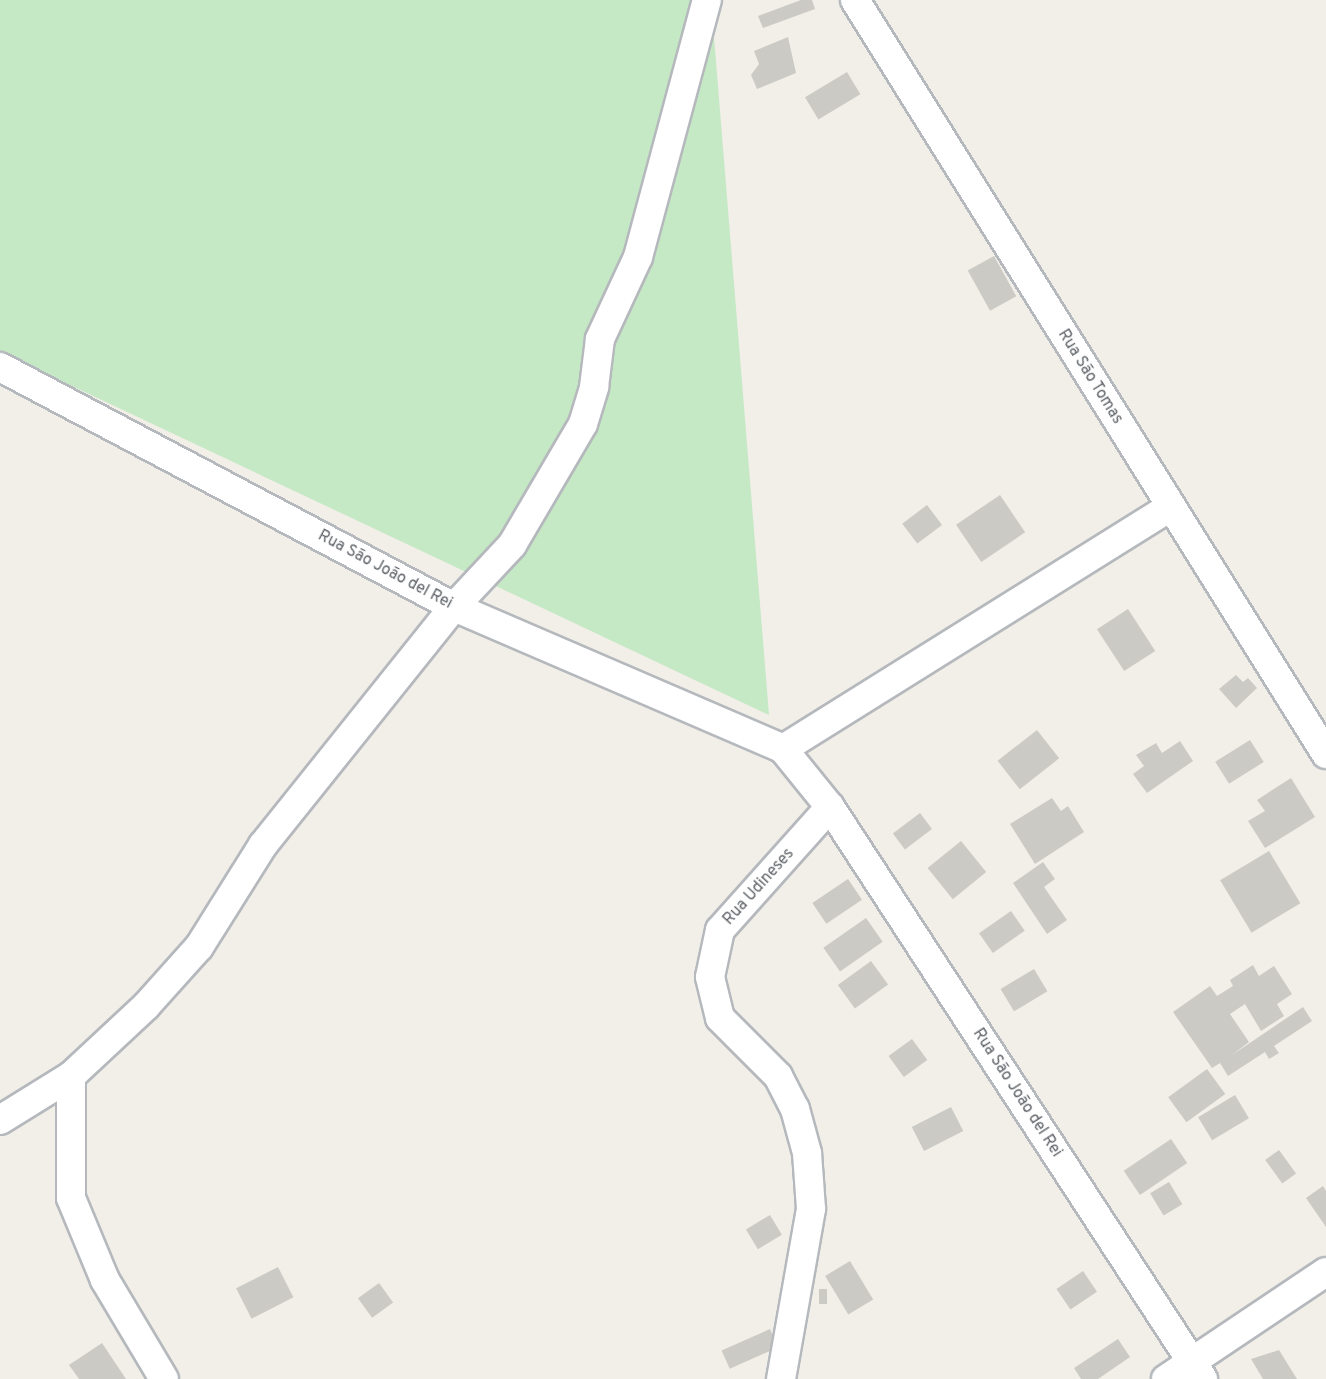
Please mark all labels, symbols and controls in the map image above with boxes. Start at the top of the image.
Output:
street label: Rua São Tomas [1053,326,1127,428]
street label: Rua São João del Rei [314,526,456,614]
street label: Rua Udineses [719,845,799,929]
street label: Rua São João del Rei [968,1025,1066,1161]

